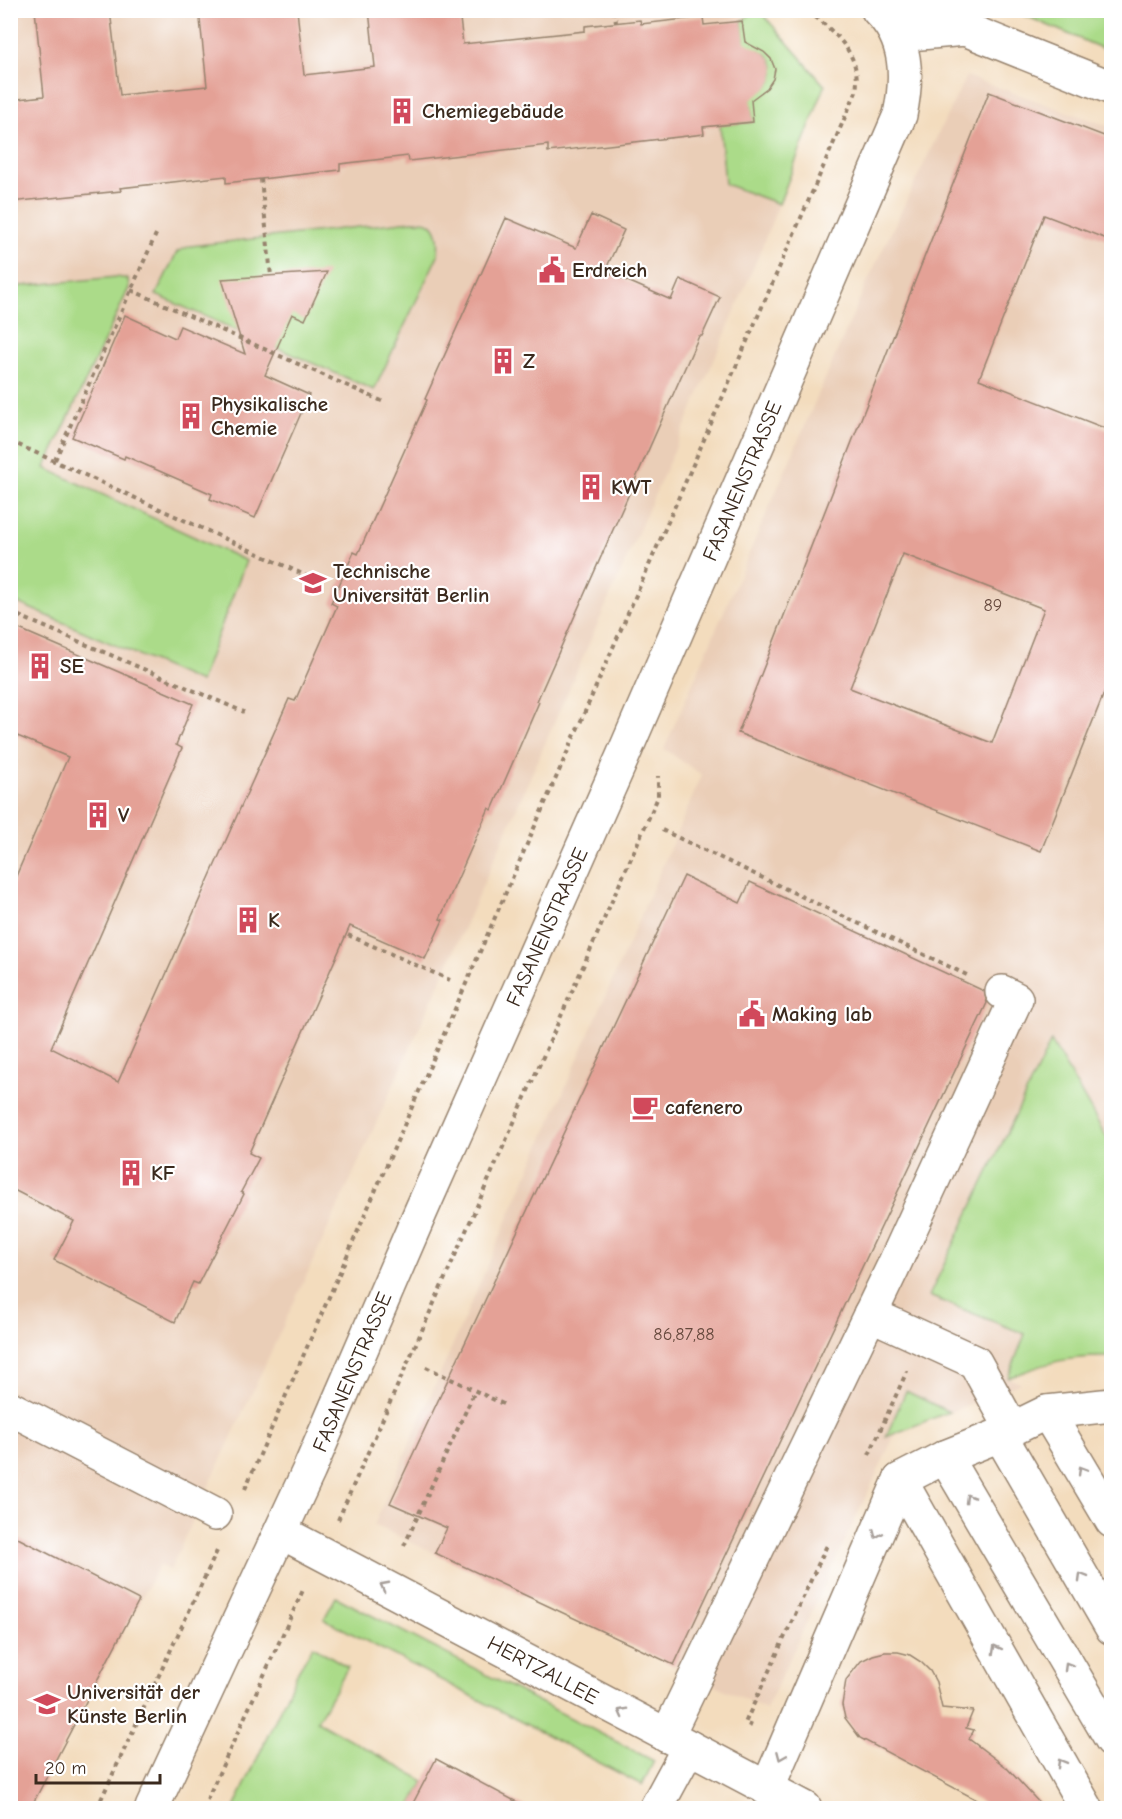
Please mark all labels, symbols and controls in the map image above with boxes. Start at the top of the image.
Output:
building icon: Chemiegebäude [387,96,417,126]
place label: Chemiegebäude [422,99,564,123]
public building icon: Erdreich [537,255,567,285]
place label: Erdreich [572,258,647,282]
building icon: Z [488,346,518,376]
place label: Z [523,349,535,373]
place label: Physikalische Chemie [211,392,328,440]
street label: FASANENSTRASSE [697,397,787,565]
building icon: Physikalische Chemie [176,401,206,431]
building icon: KWT [576,472,606,502]
place label: KWT [611,475,652,499]
place label: Technische Universität Berlin [333,559,489,607]
school or university icon: Technische Universität Berlin [298,568,328,598]
house number: 89 [984,595,1002,616]
building icon: SE [25,651,55,681]
place label: SE [60,654,84,678]
building icon: V [83,800,113,830]
place label: V [118,803,130,827]
street label: FASANENSTRASSE [501,844,593,1010]
building icon: K [233,905,263,935]
place label: K [268,908,280,932]
public building icon: Making lab [737,999,767,1029]
place label: Making lab [772,1002,872,1026]
cafe icon: cafenero [630,1092,660,1122]
place label: cafenero [665,1095,743,1119]
building icon: KF [116,1158,146,1188]
place label: KF [151,1161,176,1185]
street label: FASANENSTRASSE [307,1288,397,1456]
house number: 86,87,88 [653,1324,715,1345]
one-way arrow [1077,1466,1089,1476]
one-way arrow [965,1494,977,1504]
one-way arrow [873,1527,885,1538]
one-way arrow [1078,1573,1089,1583]
one-way arrow [379,1582,390,1594]
street label: HERTZALLEE [483,1631,603,1709]
one-way arrow [992,1645,1003,1655]
one-way arrow [1064,1662,1075,1672]
place label: Universität der Künste Berlin [67,1680,201,1728]
school or university icon: Universität der Künste Berlin [32,1689,62,1719]
one-way arrow [618,1708,628,1719]
scale bar [36,1747,160,1785]
one-way arrow [776,1750,788,1761]
text: 20 m [45,1758,86,1779]
one-way arrow [1057,1759,1068,1769]

